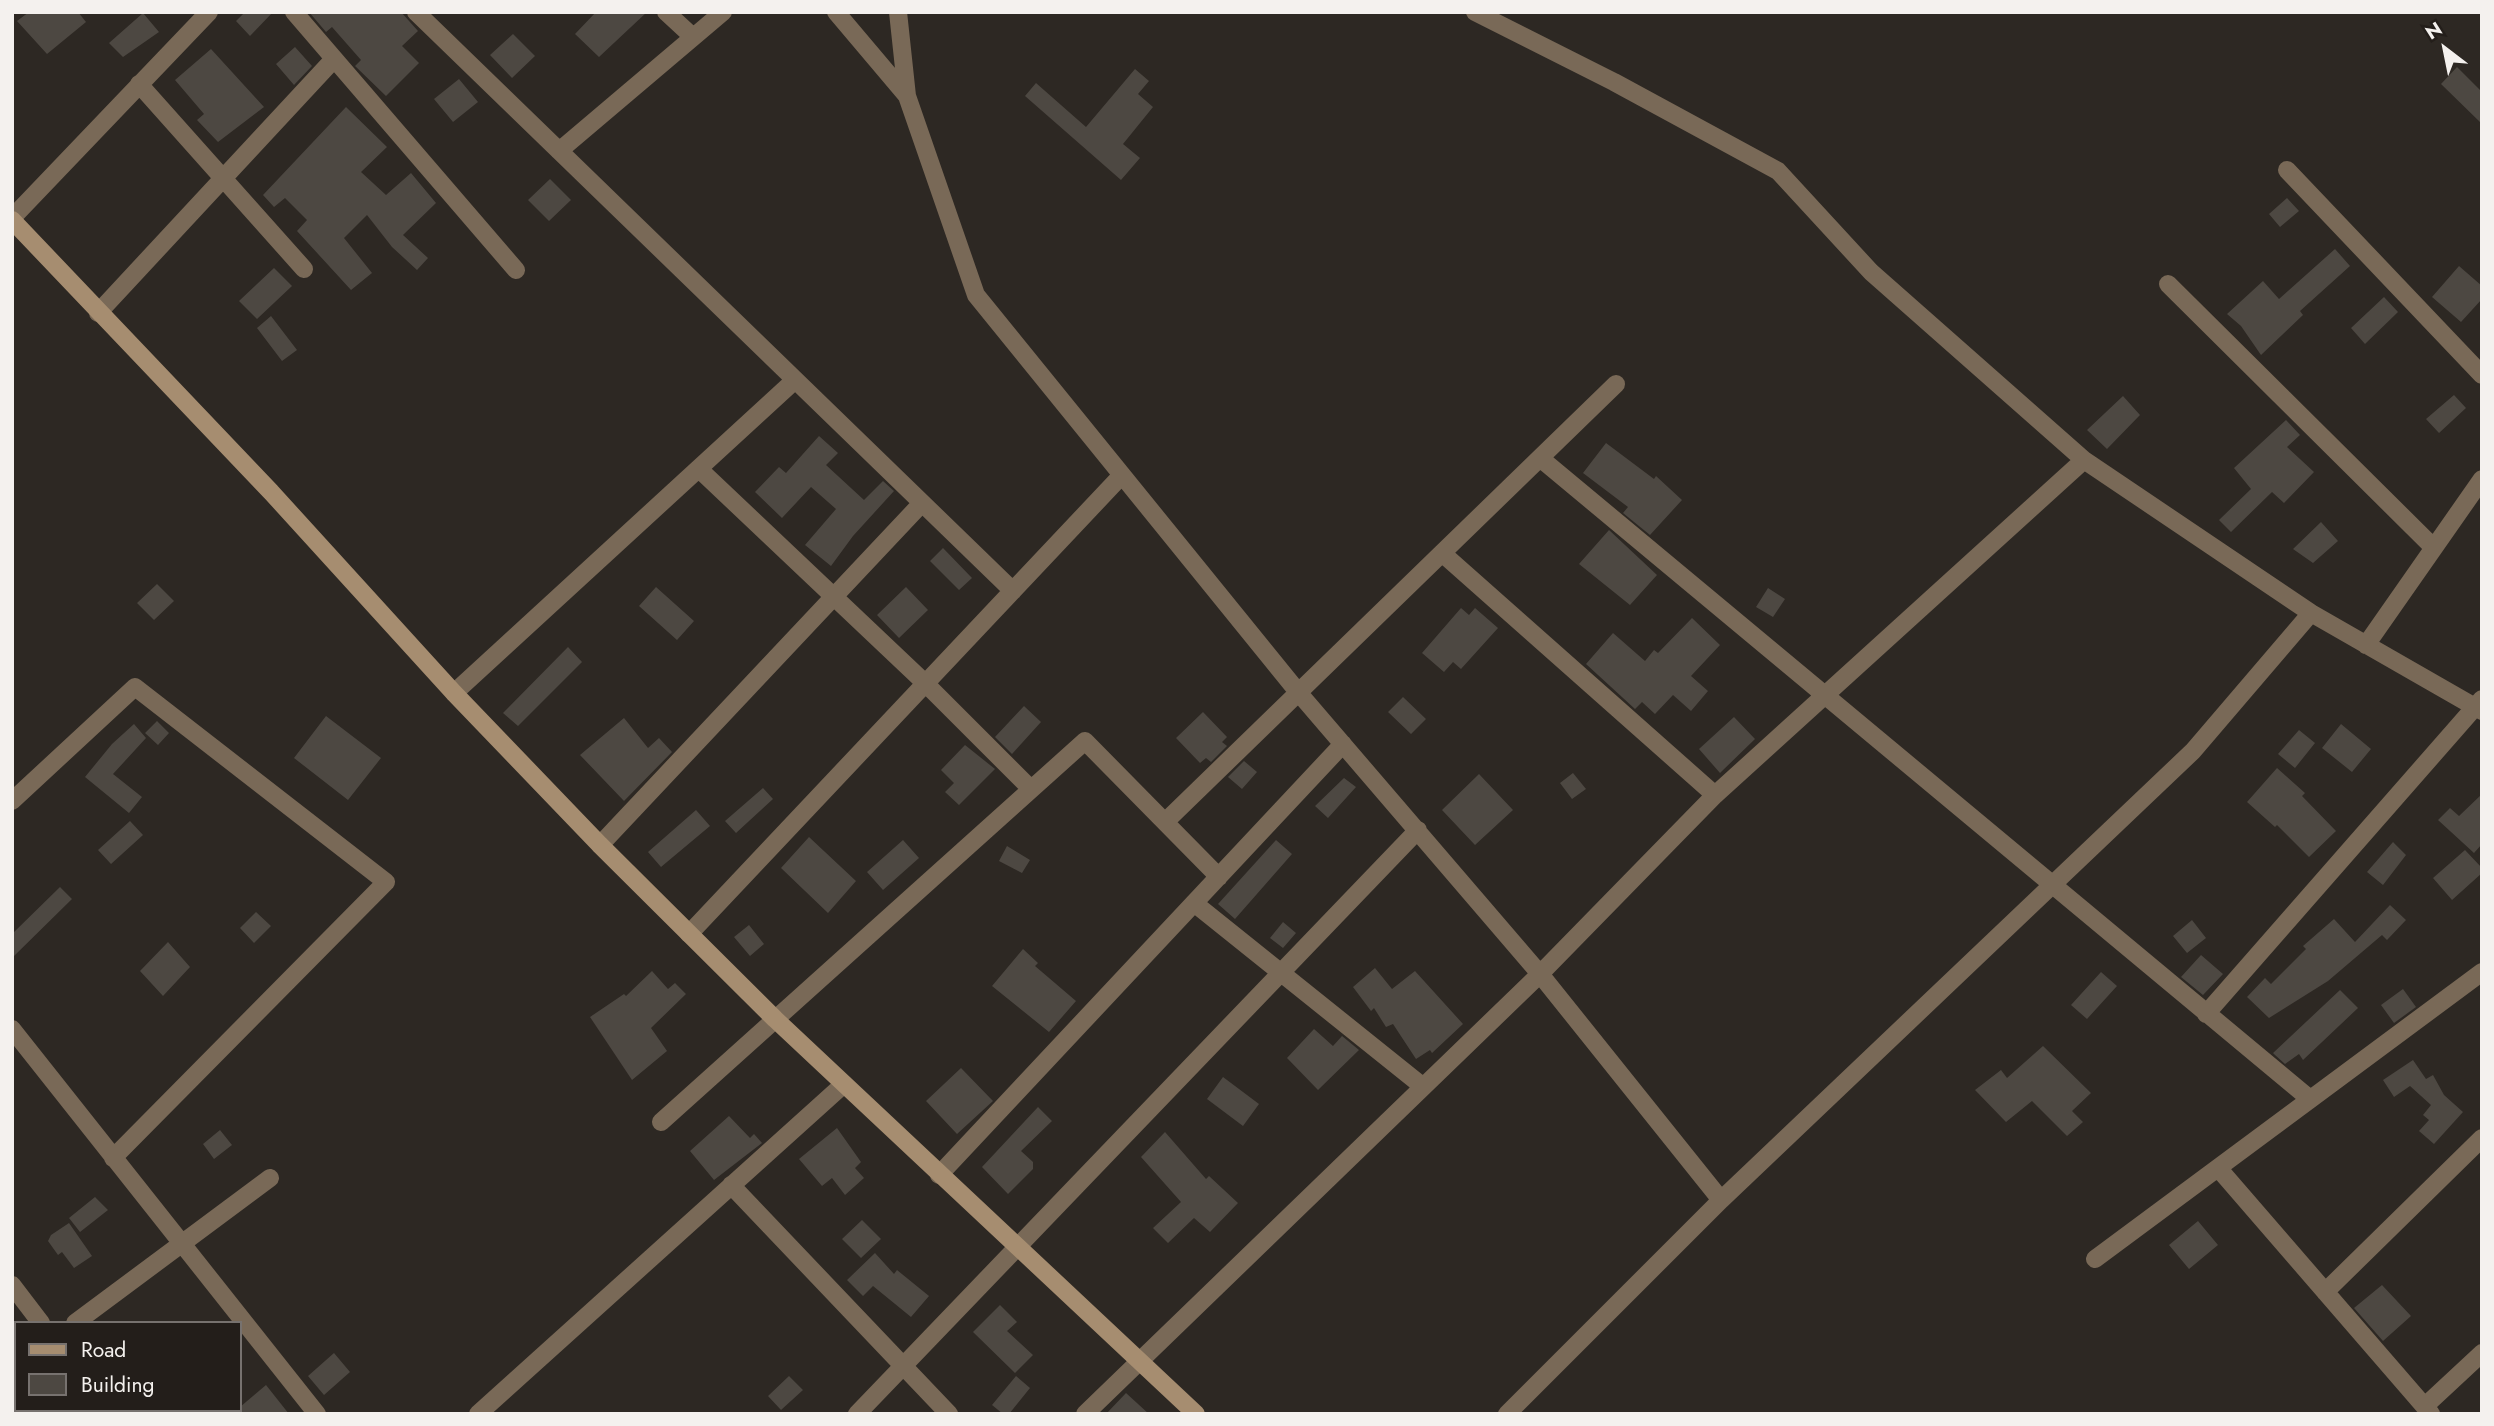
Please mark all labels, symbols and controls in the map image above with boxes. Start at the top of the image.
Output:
north arrow [2410,14,2480,84]
text: N [2420,15,2447,46]
legend [14,1321,242,1412]
text: Road [81,1335,126,1365]
text: Building [81,1370,154,1400]

